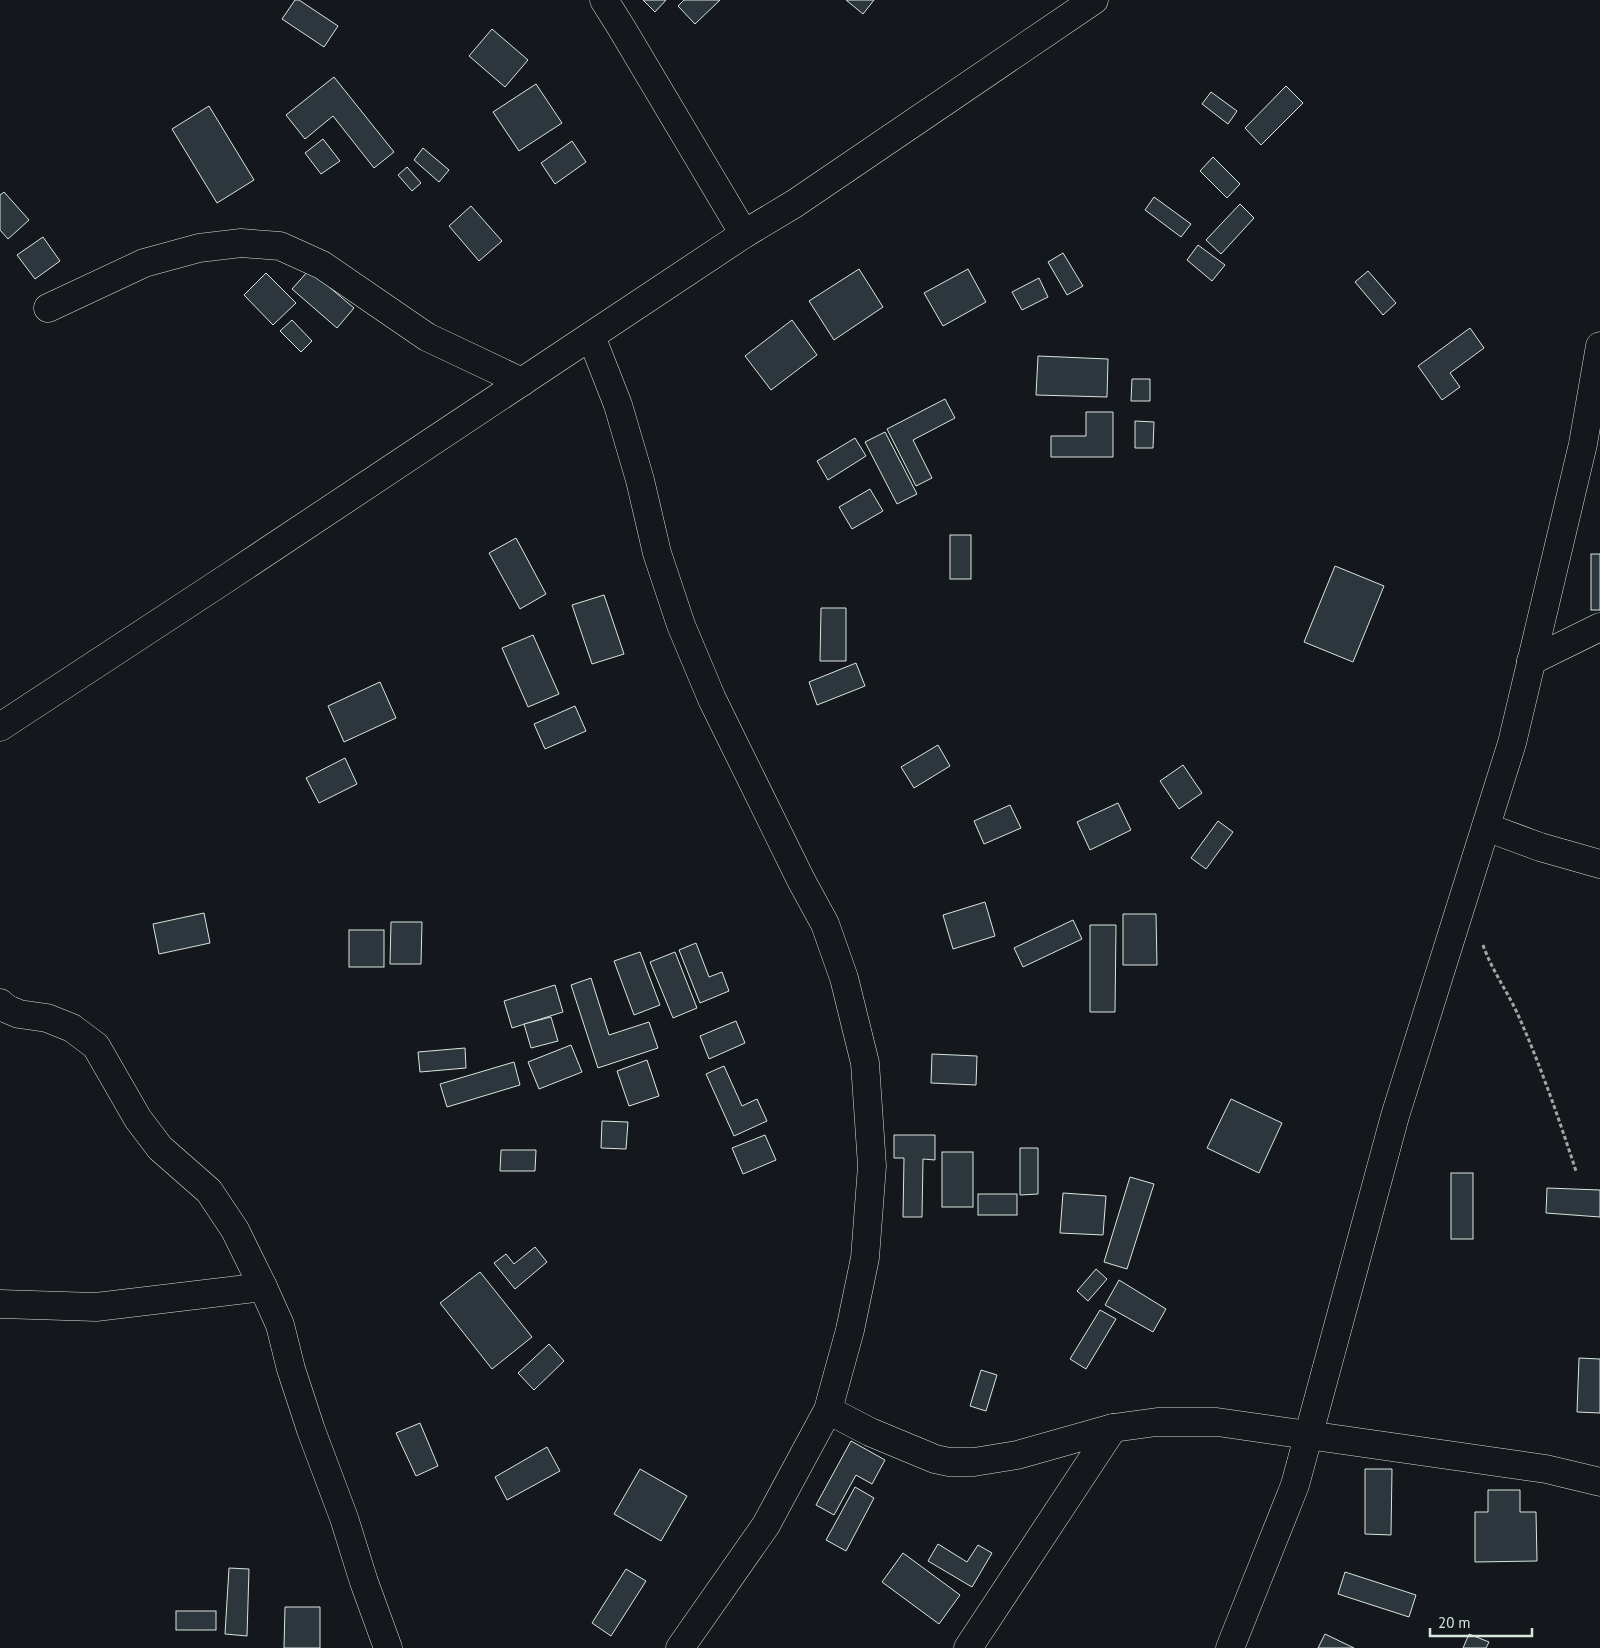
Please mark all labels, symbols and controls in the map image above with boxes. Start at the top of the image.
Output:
scale bar [1430,1606,1532,1638]
text: 20 m [1438,1613,1471,1632]

